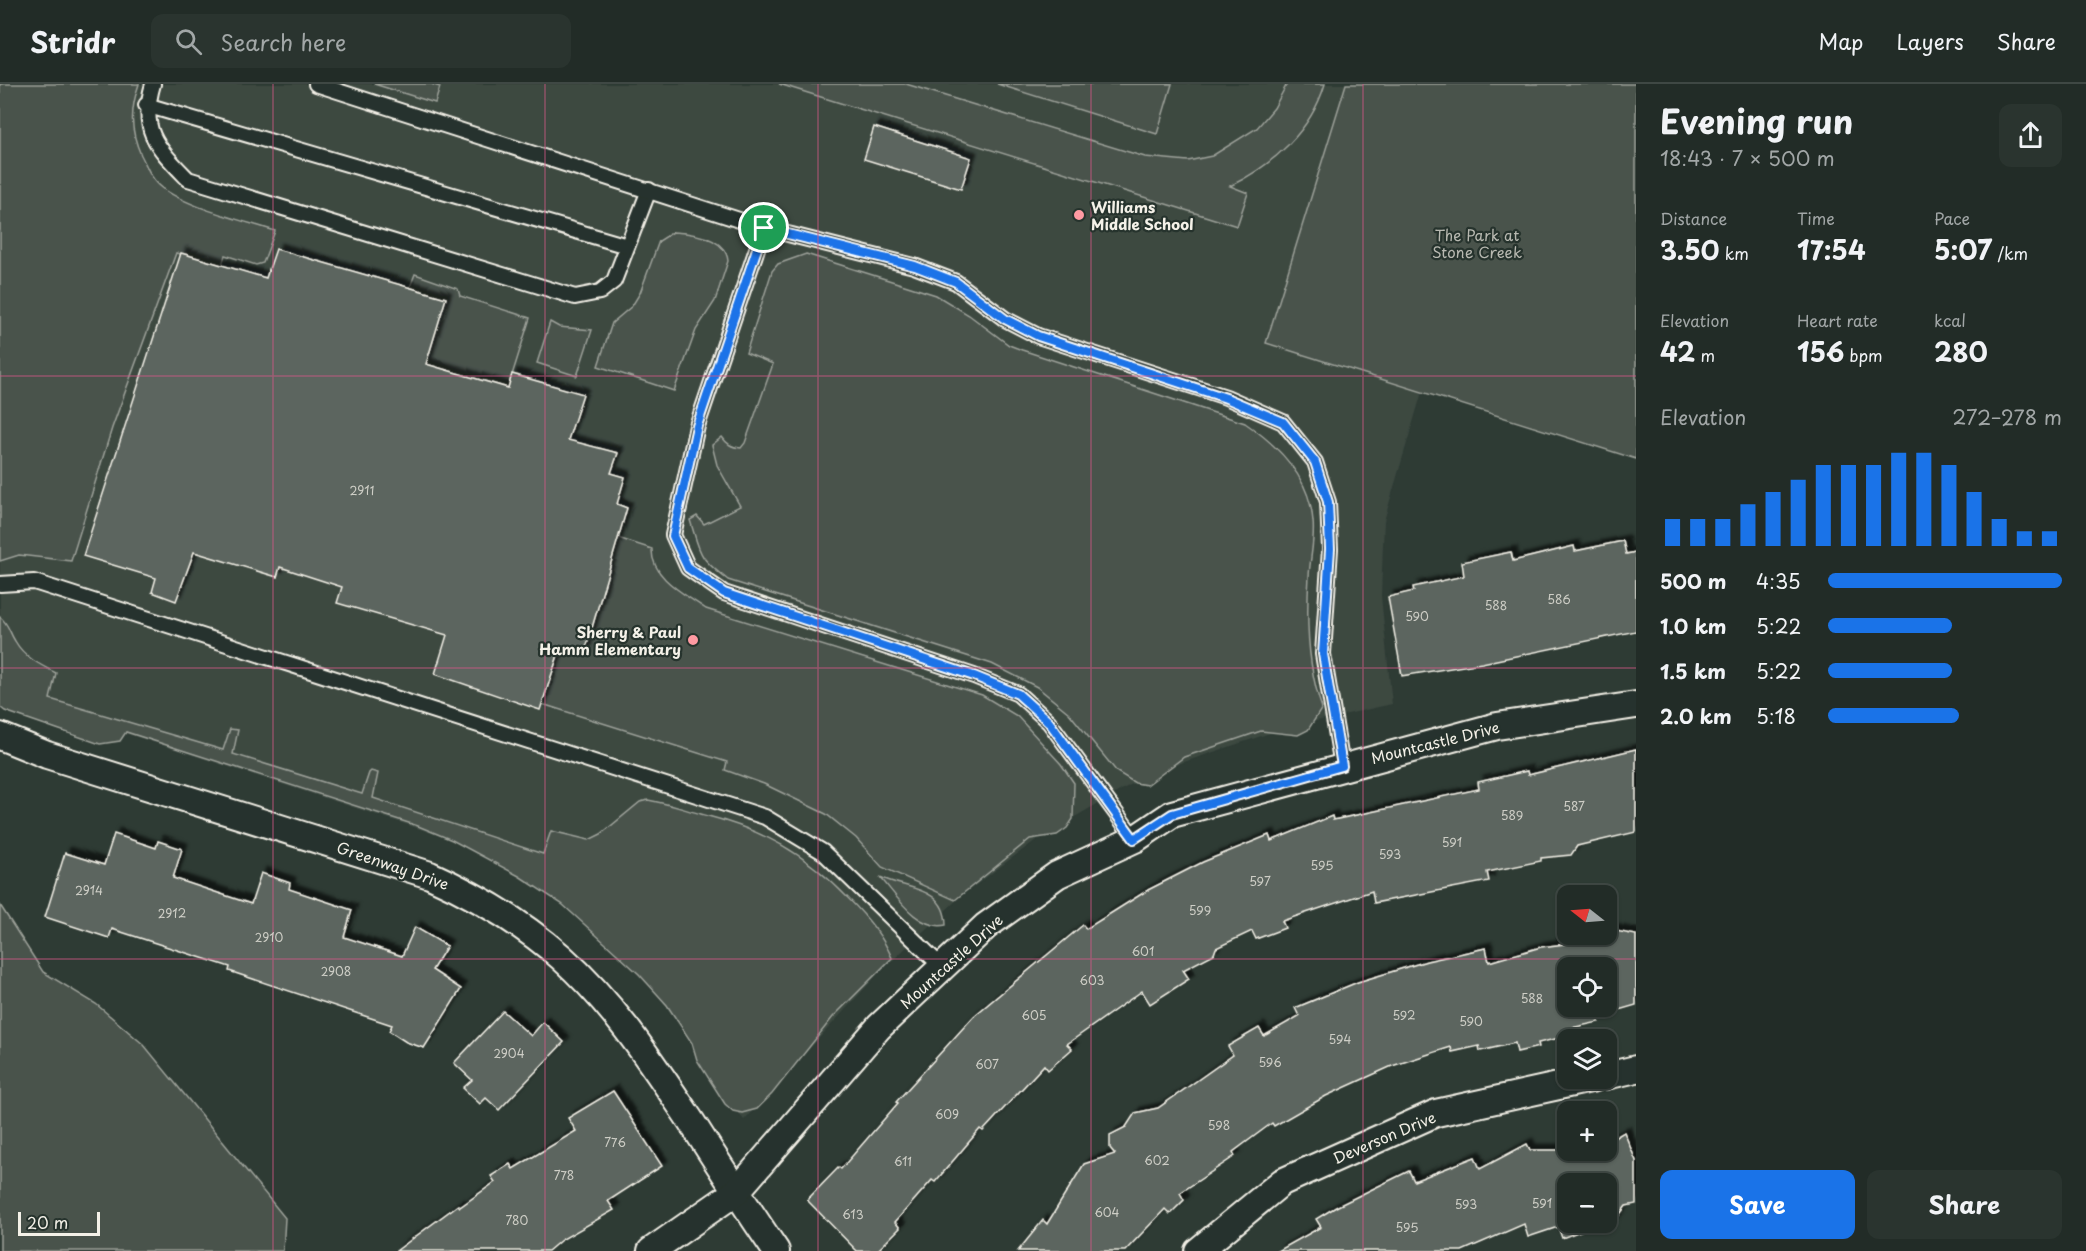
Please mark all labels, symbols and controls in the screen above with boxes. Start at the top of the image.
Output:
search box [151,14,571,68]
text: Stridr [30,20,115,63]
icon: search [172,25,205,58]
text: Search here [220,25,346,58]
text: Map [1819,25,1863,57]
text: Layers [1896,25,1964,57]
text: Share [1997,25,2056,57]
text: Evening run [1660,95,1853,145]
button: share [1999,104,2062,167]
text: 18:43 · 7 × 500 m [1660,143,1835,173]
place label: Williams Middle School [1091,195,1194,235]
pin [738,202,789,253]
text: Distance [1660,206,1727,230]
text: Time [1797,206,1835,230]
text: Pace [1934,206,1970,230]
marker: Williams Middle School [1072,208,1086,222]
icon: arrive [747,211,780,244]
park label: The Park at Stone Creek [1432,223,1522,263]
text: 3.50 [1660,230,1720,269]
text: 17:54 [1797,230,1866,269]
text: 5:07 [1934,230,1992,269]
text: km [1720,241,1749,265]
text: /km [1992,241,2028,265]
text: Elevation [1660,308,1729,332]
text: Heart rate [1797,308,1878,332]
text: kcal [1934,308,1966,332]
text: 42 [1660,332,1695,371]
text: 156 [1797,332,1844,371]
text: 280 [1934,332,1988,371]
text: m [1695,343,1715,367]
text: bpm [1844,343,1883,367]
text: Elevation [1660,402,1746,432]
text: 272–278 m [1952,402,2062,432]
house number: 2911 [350,481,374,499]
text: 500 m [1660,566,1727,596]
text: 4:35 [1756,566,1801,596]
house number: 586 [1547,590,1571,608]
house number: 588 [1485,596,1507,614]
house number: 590 [1405,607,1429,625]
text: 1.0 km [1660,611,1727,641]
text: 5:22 [1756,611,1801,641]
place label: Sherry & Paul Hamm Elementary [539,620,681,660]
marker: Sherry & Paul Hamm Elementary [686,633,700,647]
text: 1.5 km [1660,656,1726,686]
text: 5:22 [1756,656,1801,686]
text: 2.0 km [1660,701,1732,731]
text: 5:18 [1756,701,1796,731]
street label: Mountcastle Drive [1368,715,1502,769]
house number: 587 [1563,797,1585,815]
house number: 589 [1501,806,1523,824]
house number: 591 [1442,833,1462,851]
street label: Greenway Drive [334,835,452,895]
house number: 593 [1379,845,1401,863]
house number: 595 [1311,856,1333,874]
house number: 597 [1249,872,1271,890]
house number: 2914 [75,881,103,899]
north arrow [1557,885,1617,945]
map controls [1557,885,1617,1233]
house number: 599 [1189,901,1211,919]
house number: 2912 [158,904,186,922]
street label: Mountcastle Drive [894,908,1008,1014]
house number: 2910 [255,928,284,946]
house number: 601 [1132,942,1154,960]
button: locate [1557,957,1617,1017]
house number: 2908 [321,962,351,980]
house number: 603 [1080,971,1104,989]
house number: 588 [1521,989,1543,1007]
house number: 605 [1022,1006,1046,1024]
house number: 592 [1392,1006,1416,1024]
house number: 590 [1459,1012,1483,1030]
button: layers [1557,1029,1617,1089]
house number: 594 [1329,1030,1352,1048]
house number: 2904 [493,1044,525,1062]
house number: 596 [1258,1053,1282,1071]
house number: 607 [975,1055,999,1073]
button: + [1557,1101,1617,1161]
house number: 609 [935,1105,959,1123]
street label: Deverson Drive [1329,1105,1439,1169]
house number: 598 [1208,1116,1230,1134]
house number: 776 [604,1133,626,1151]
house number: 602 [1144,1151,1170,1169]
house number: 611 [894,1152,912,1170]
house number: 778 [554,1166,574,1184]
button: Save [1660,1170,1855,1239]
button: Share [1867,1170,2062,1239]
button: − [1557,1173,1617,1233]
house number: 591 [1532,1194,1552,1212]
house number: 593 [1455,1195,1477,1213]
house number: 604 [1094,1203,1120,1221]
house number: 613 [842,1205,864,1223]
scale bar [18,1209,100,1236]
text: 20 m [27,1210,68,1234]
house number: 780 [506,1211,529,1229]
house number: 595 [1396,1218,1418,1236]

